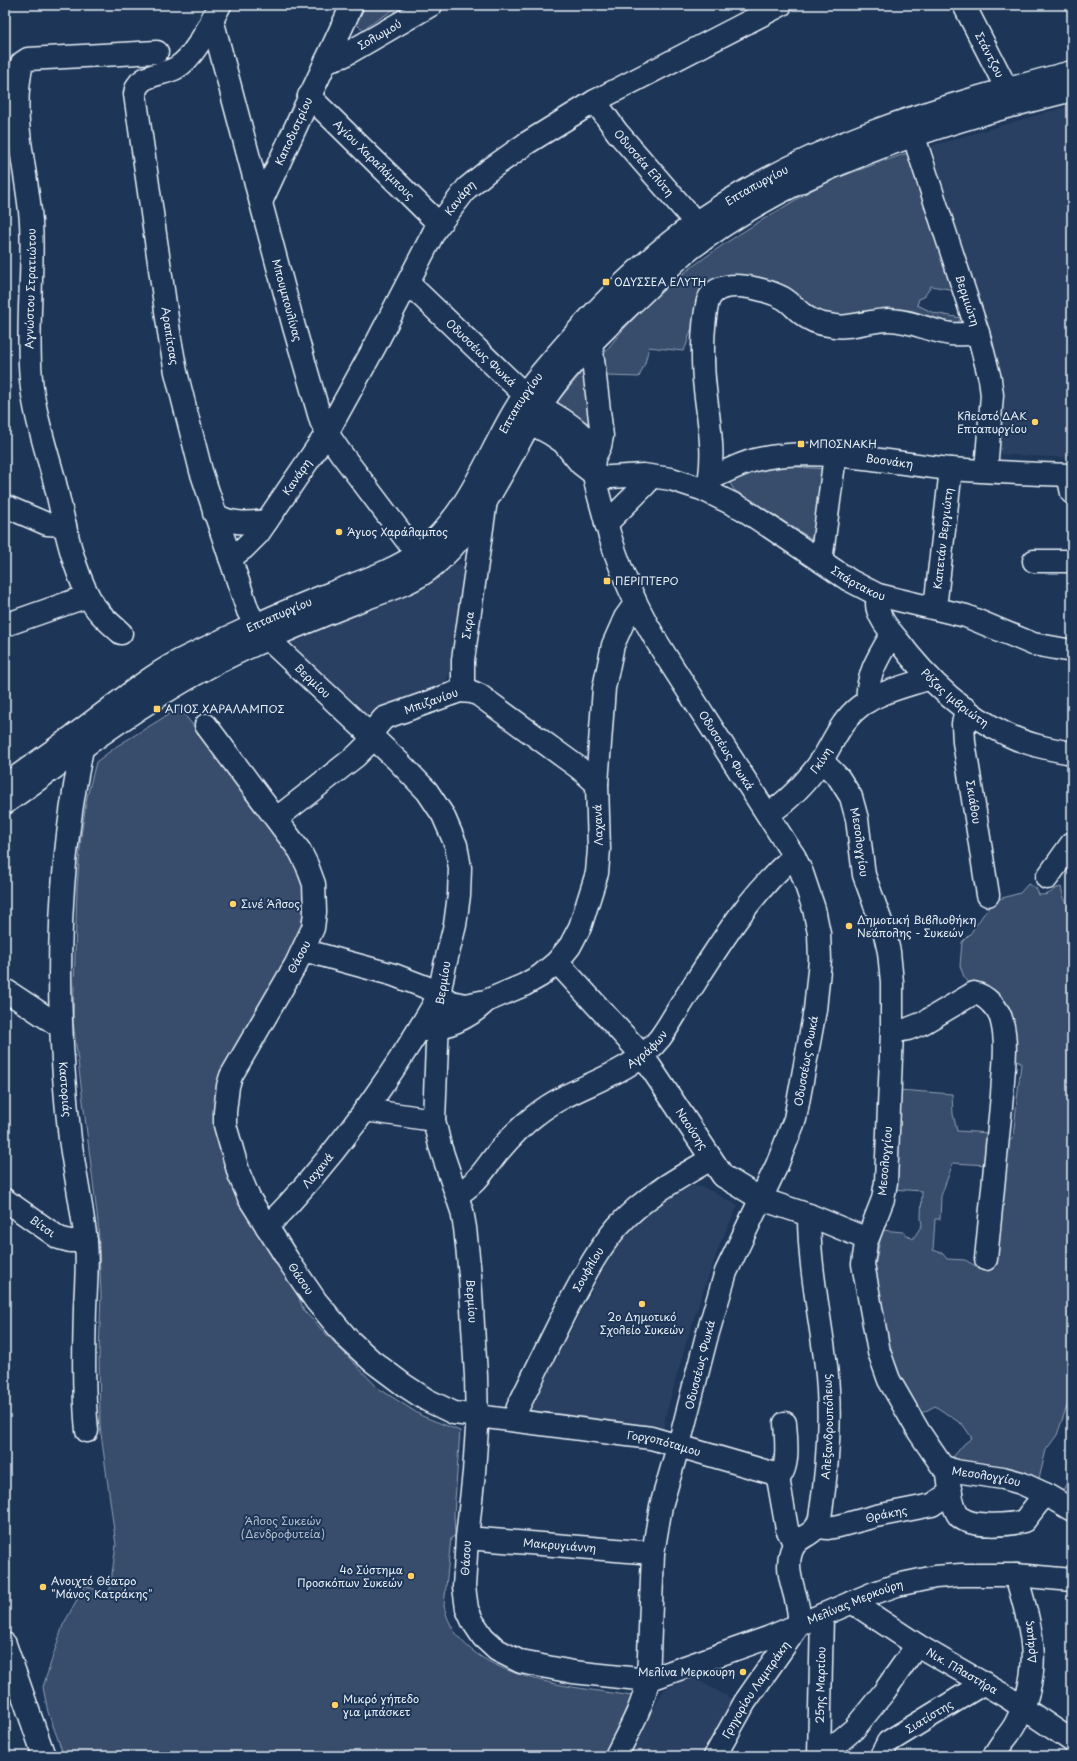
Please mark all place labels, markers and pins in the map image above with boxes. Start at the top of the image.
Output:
place label: ΟΔΥΣΣΕΑ ΕΛΥΤΗ [614,273,706,290]
marker: ΟΔΥΣΣΕΑ ΕΛΥΤΗ [601,277,611,287]
place label: Κλειστό ΔΑΚ Επταπυργίου [957,407,1027,437]
marker: Κλειστό ΔΑΚ Επταπυργίου [1030,417,1040,427]
place label: ΜΠΟΣΝΑΚΗ [809,435,877,452]
marker: ΜΠΟΣΝΑΚΗ [796,439,806,449]
place label: Άγιος Χαράλαμπος [347,523,448,540]
marker: Άγιος Χαράλαμπος [334,527,344,537]
place label: ΠΕΡΙΠΤΕΡΟ [615,572,678,589]
marker: ΠΕΡΙΠΤΕΡΟ [602,576,612,586]
place label: ΑΓΙΟΣ ΧΑΡΑΛΑΜΠΟΣ [165,700,285,717]
marker: ΑΓΙΟΣ ΧΑΡΑΛΑΜΠΟΣ [152,704,162,714]
place label: Σινέ Άλσος [241,895,300,912]
marker: Σινέ Άλσος [228,899,238,909]
place label: Δημοτική Βιβλιοθήκη Νεάπολης - Συκεών [857,911,976,941]
marker: Δημοτική Βιβλιοθήκη Νεάπολης - Συκεών [844,921,854,931]
marker: 2ο Δημοτικό Σχολείο Συκεών [637,1299,647,1309]
place label: 2ο Δημοτικό Σχολείο Συκεών [600,1308,684,1338]
place label: 4ο Σύστημα Προσκόπων Συκεών [297,1561,403,1591]
marker: 4ο Σύστημα Προσκόπων Συκεών [406,1571,416,1581]
place label: Ανοιχτό Θέατρο "Μάνος Κατράκης" [51,1572,152,1602]
marker: Ανοιχτό Θέατρο "Μάνος Κατράκης" [38,1582,48,1592]
place label: Μελίνα Μερκουρη [638,1663,735,1680]
marker: Μελίνα Μερκουρη [738,1667,748,1677]
place label: Μικρό γήπεδο για μπάσκετ [343,1690,419,1720]
marker: Μικρό γήπεδο για μπάσκετ [330,1700,340,1710]

